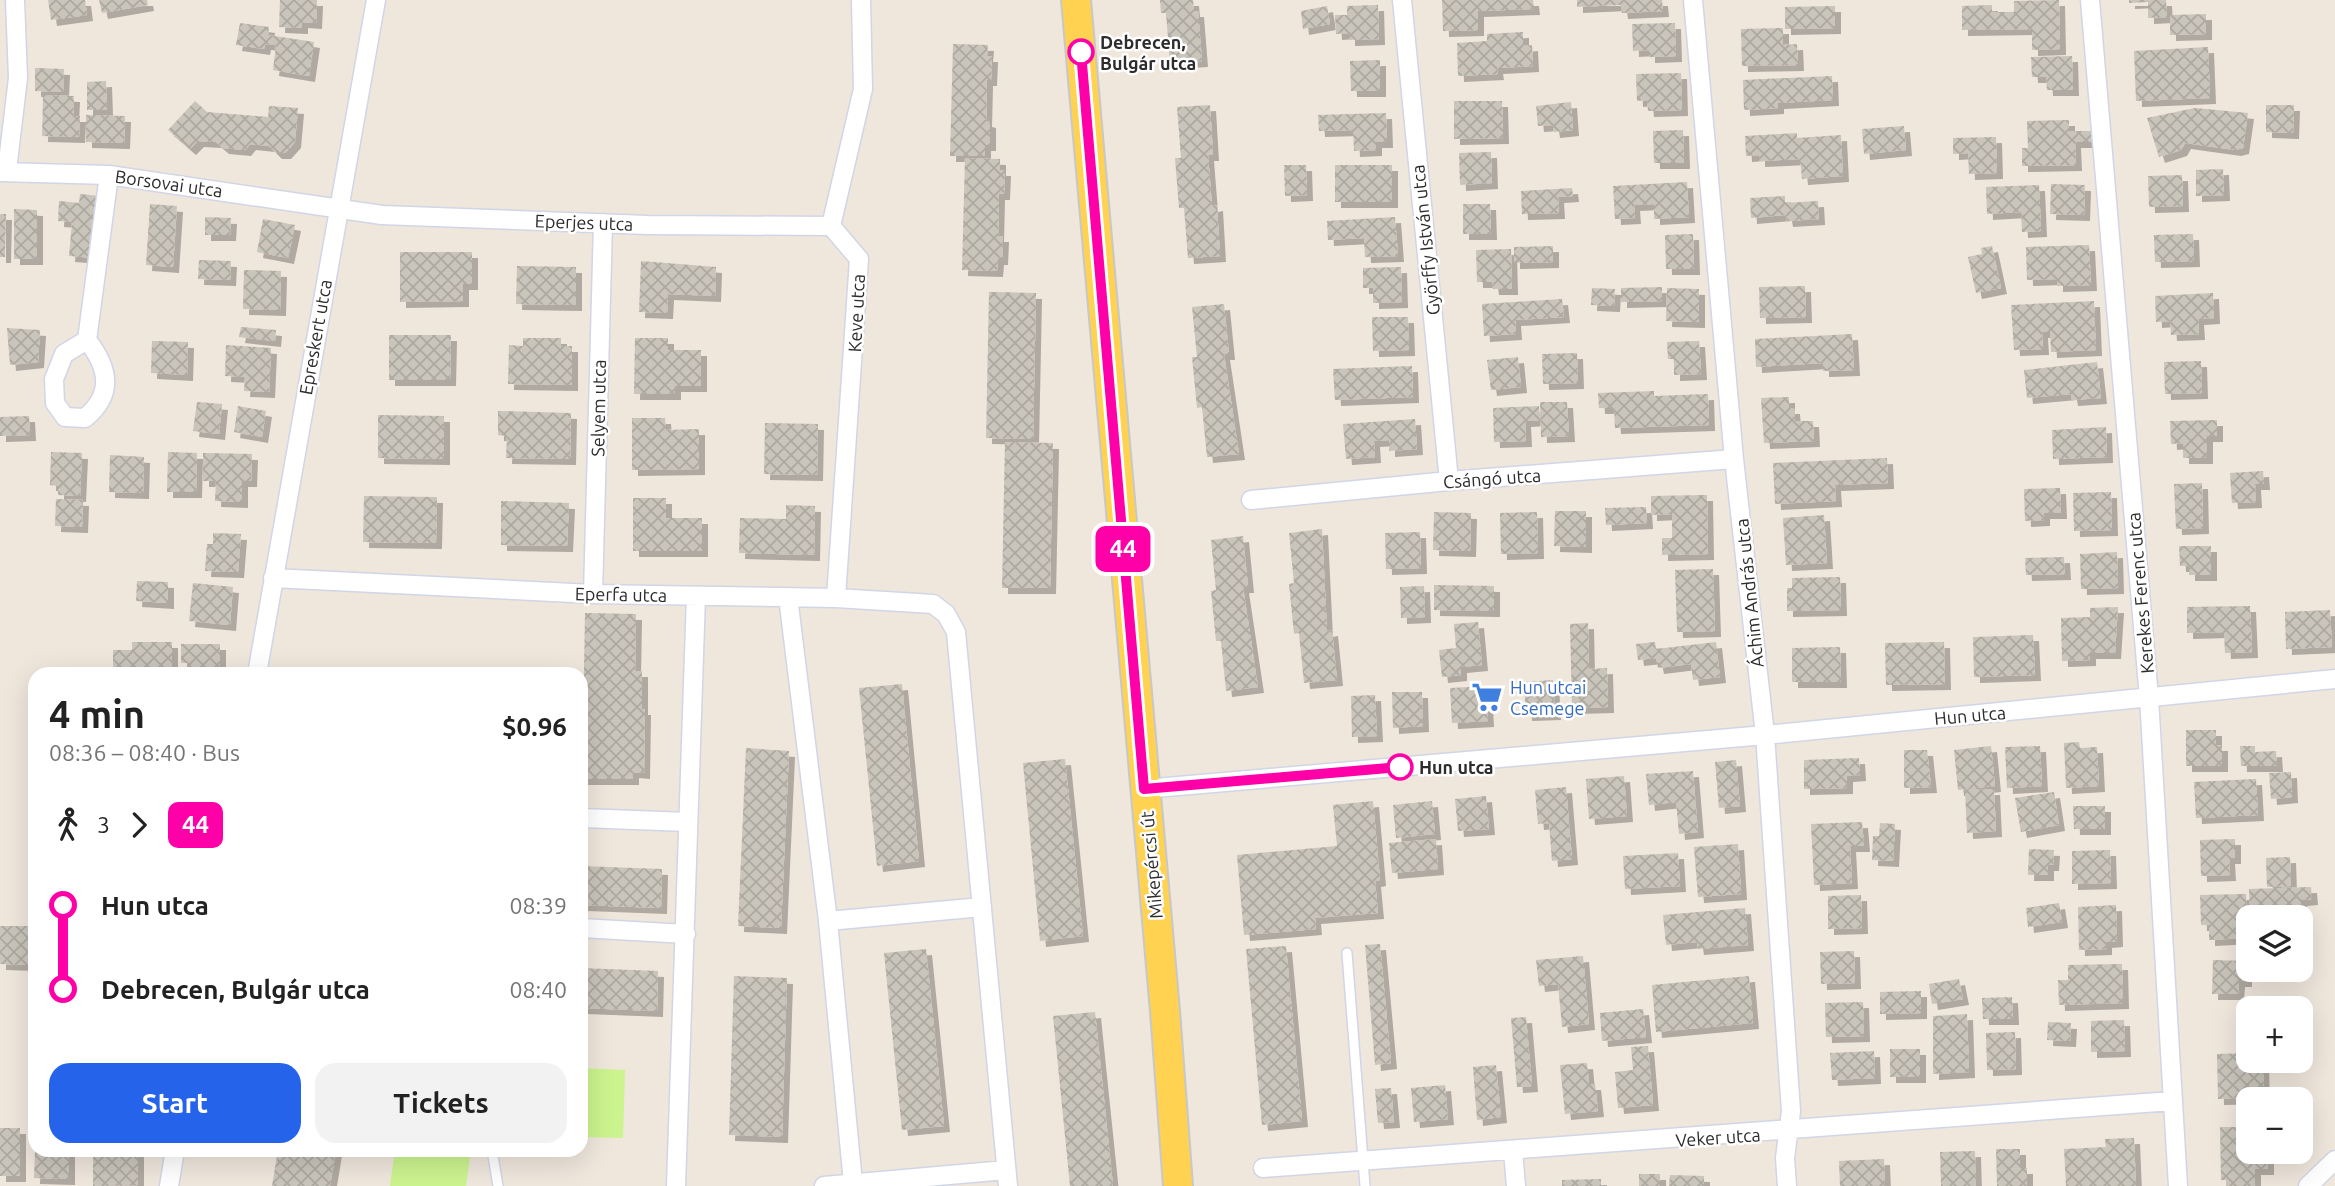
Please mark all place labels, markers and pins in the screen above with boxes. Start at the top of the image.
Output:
place label: Debrecen, Bulgár utca [1100,32,1196,73]
marker: Debrecen, Bulgár utca [1068,39,1094,65]
place label: Hun utcai Csemege [1510,677,1586,718]
supermarket icon: Hun utcai Csemege [1470,680,1504,714]
marker: Hun utca [1387,754,1413,780]
place label: Hun utca [1419,757,1494,777]

